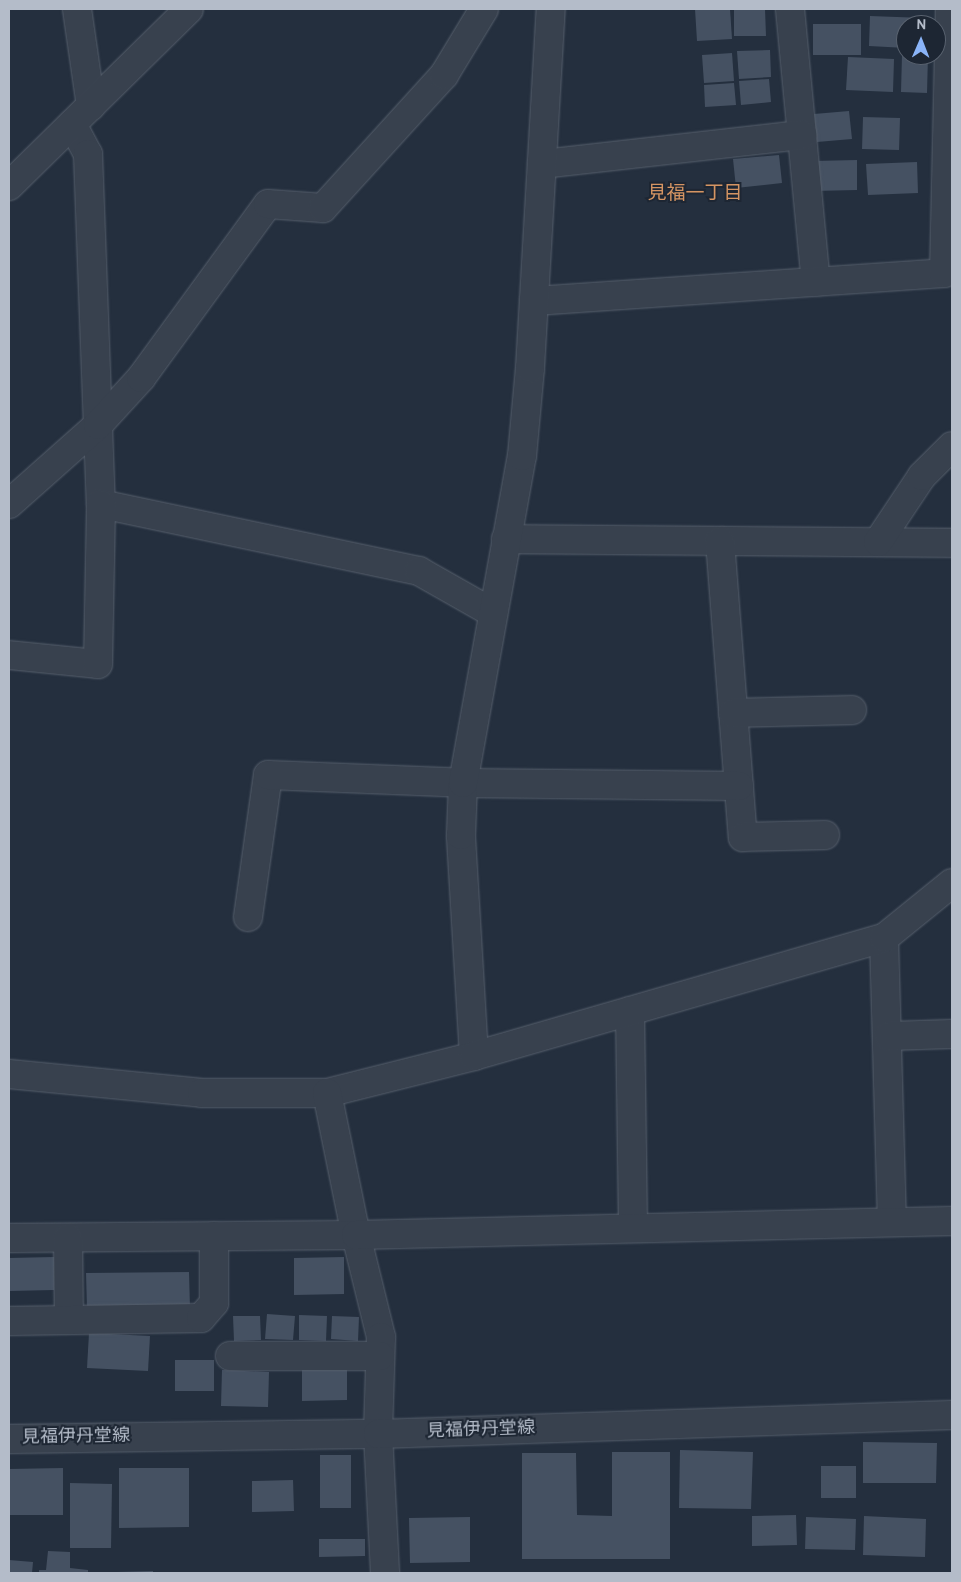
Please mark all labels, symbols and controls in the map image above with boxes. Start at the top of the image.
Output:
north arrow [896,15,946,65]
text: N [916,17,926,34]
district label: 見福一丁目 [648,184,742,206]
street label: 見福伊丹堂線 [427,1418,535,1444]
street label: 見福伊丹堂線 [22,1426,130,1450]

